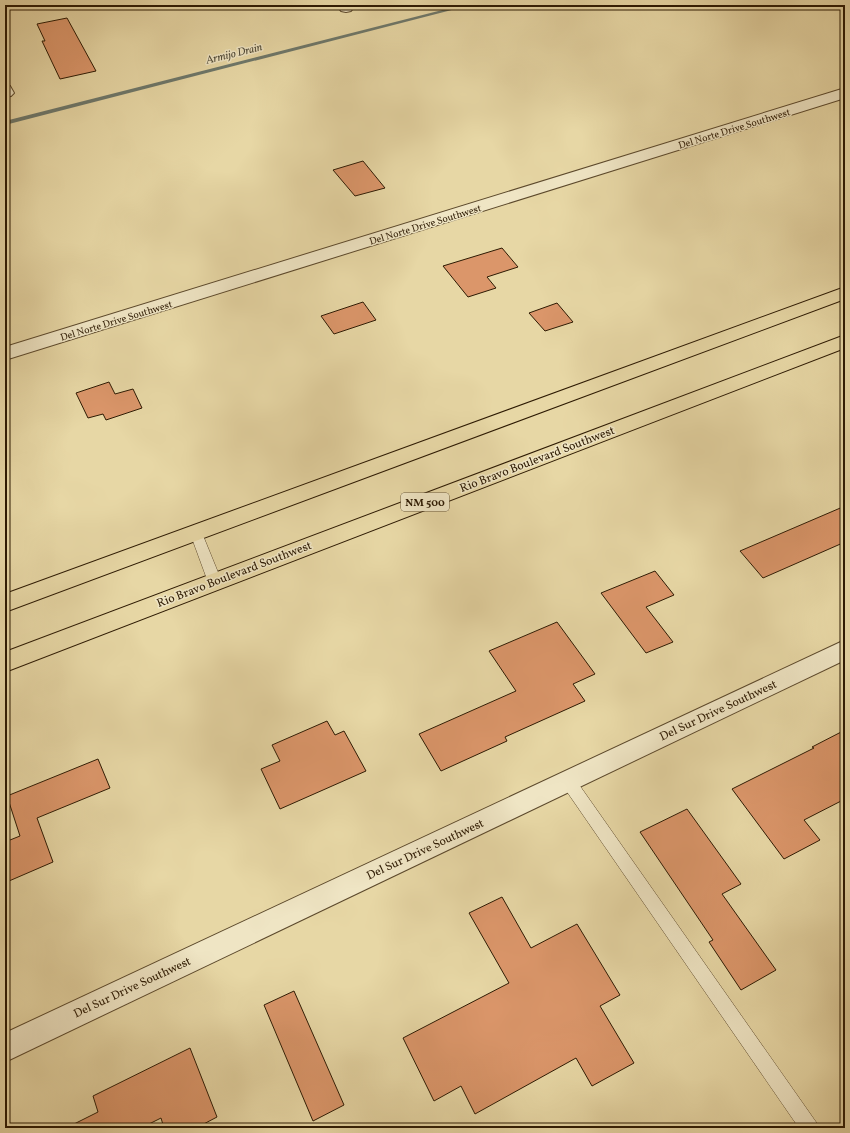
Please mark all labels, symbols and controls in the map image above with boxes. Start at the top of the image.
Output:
water label: Armijo Drain [204,40,264,69]
street label: Del Norte Drive Southwest [677,105,792,153]
street label: Del Norte Drive Southwest [368,201,483,249]
street label: Del Norte Drive Southwest [59,297,174,345]
street label: Rio Bravo Boulevard Southwest [458,423,617,497]
road number: NM 500 [401,493,449,511]
street label: Rio Bravo Boulevard Southwest [155,538,314,612]
street label: Del Sur Drive Southwest [657,677,780,745]
street label: Del Sur Drive Southwest [364,816,487,884]
street label: Del Sur Drive Southwest [71,954,194,1022]

